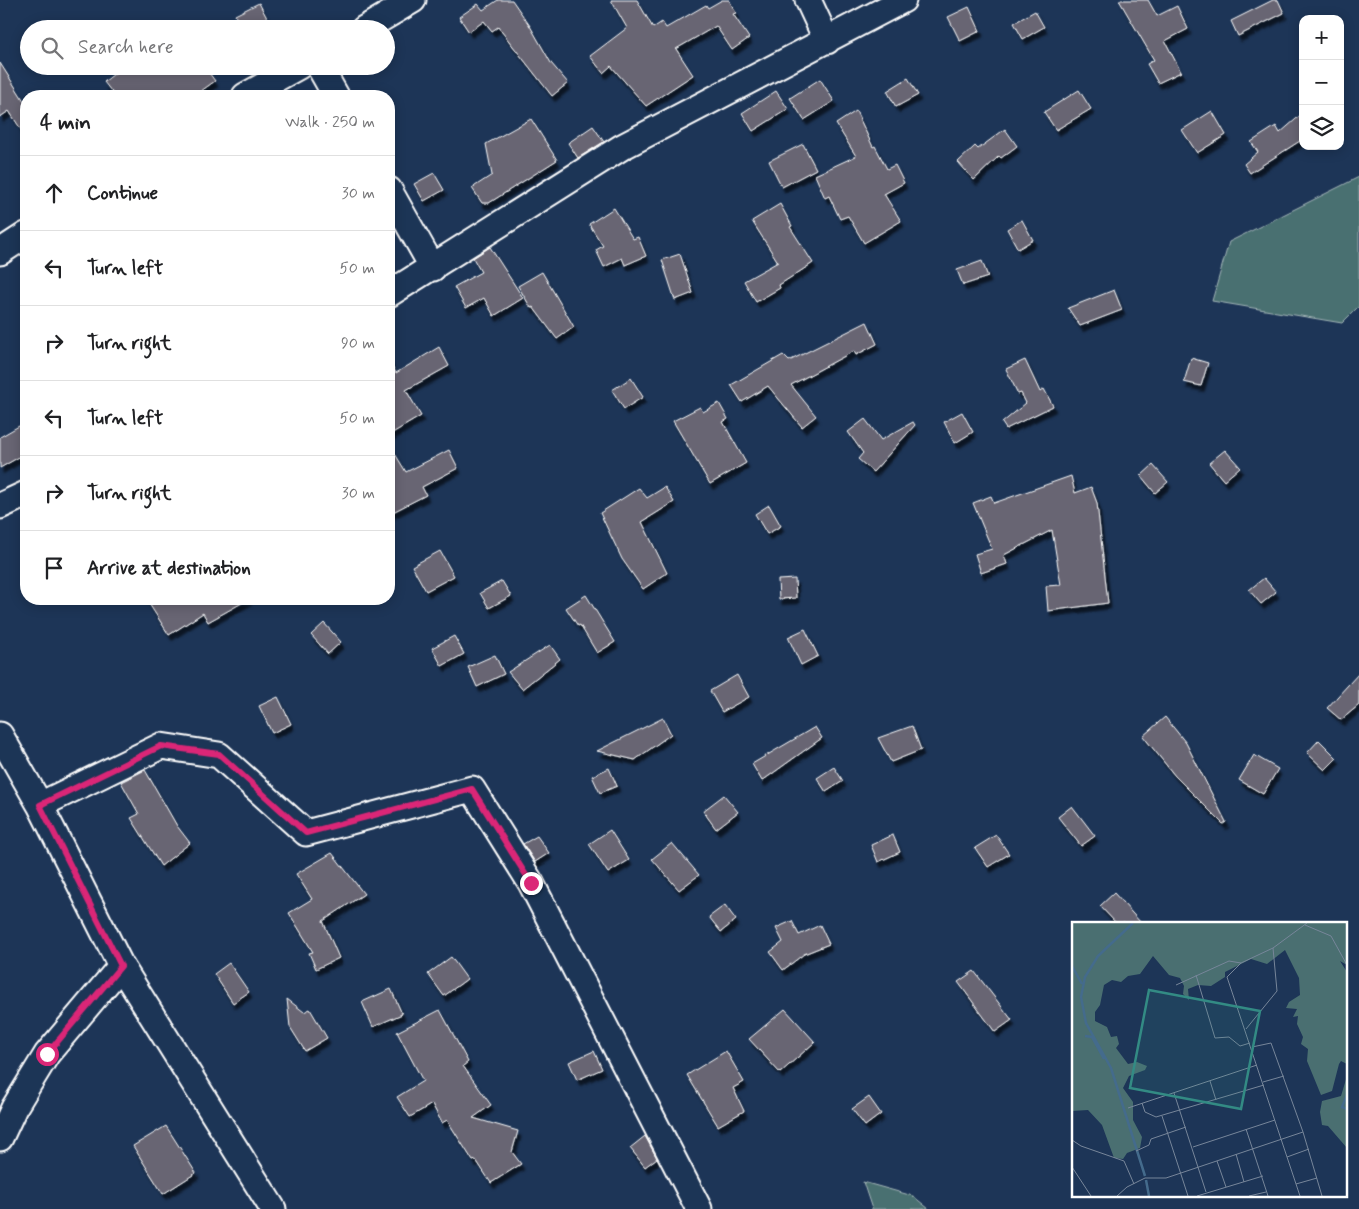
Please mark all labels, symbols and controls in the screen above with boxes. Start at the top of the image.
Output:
map controls [1299,15,1344,150]
button: + [1299,15,1344,60]
search box [20,20,395,75]
icon: search [38,34,66,62]
text: Search here [78,35,174,60]
button: − [1299,60,1344,105]
button: layers [1299,105,1344,150]
text: 4 min [40,109,91,137]
text: Walk · 250 m [285,112,375,133]
icon: ahead [40,179,68,207]
text: Continue [87,181,158,206]
text: 30 m [342,183,375,204]
icon: left [40,254,68,282]
text: Turn left [87,256,163,281]
text: 50 m [339,258,375,279]
icon: right [40,329,68,357]
text: Turn right [87,331,171,356]
text: 90 m [341,333,375,354]
icon: left [40,404,68,432]
text: Turn left [87,406,163,431]
text: 50 m [339,408,375,429]
icon: right [40,479,68,507]
text: Turn right [87,481,171,506]
text: 30 m [342,483,375,504]
icon: arrive [40,554,68,582]
text: Arrive at destination [87,556,251,581]
route end [520,872,543,895]
inset map [1072,922,1346,1196]
route start [36,1043,59,1066]

